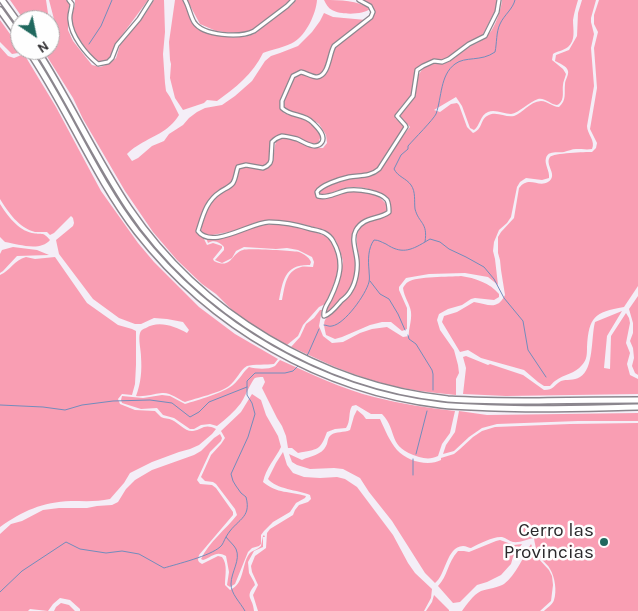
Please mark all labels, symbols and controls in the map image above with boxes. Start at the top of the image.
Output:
north arrow [10,10,60,60]
text: N [34,37,52,57]
place label: Cerro las Provincias [504,520,594,564]
marker: Cerro las Provincias [598,536,610,548]

